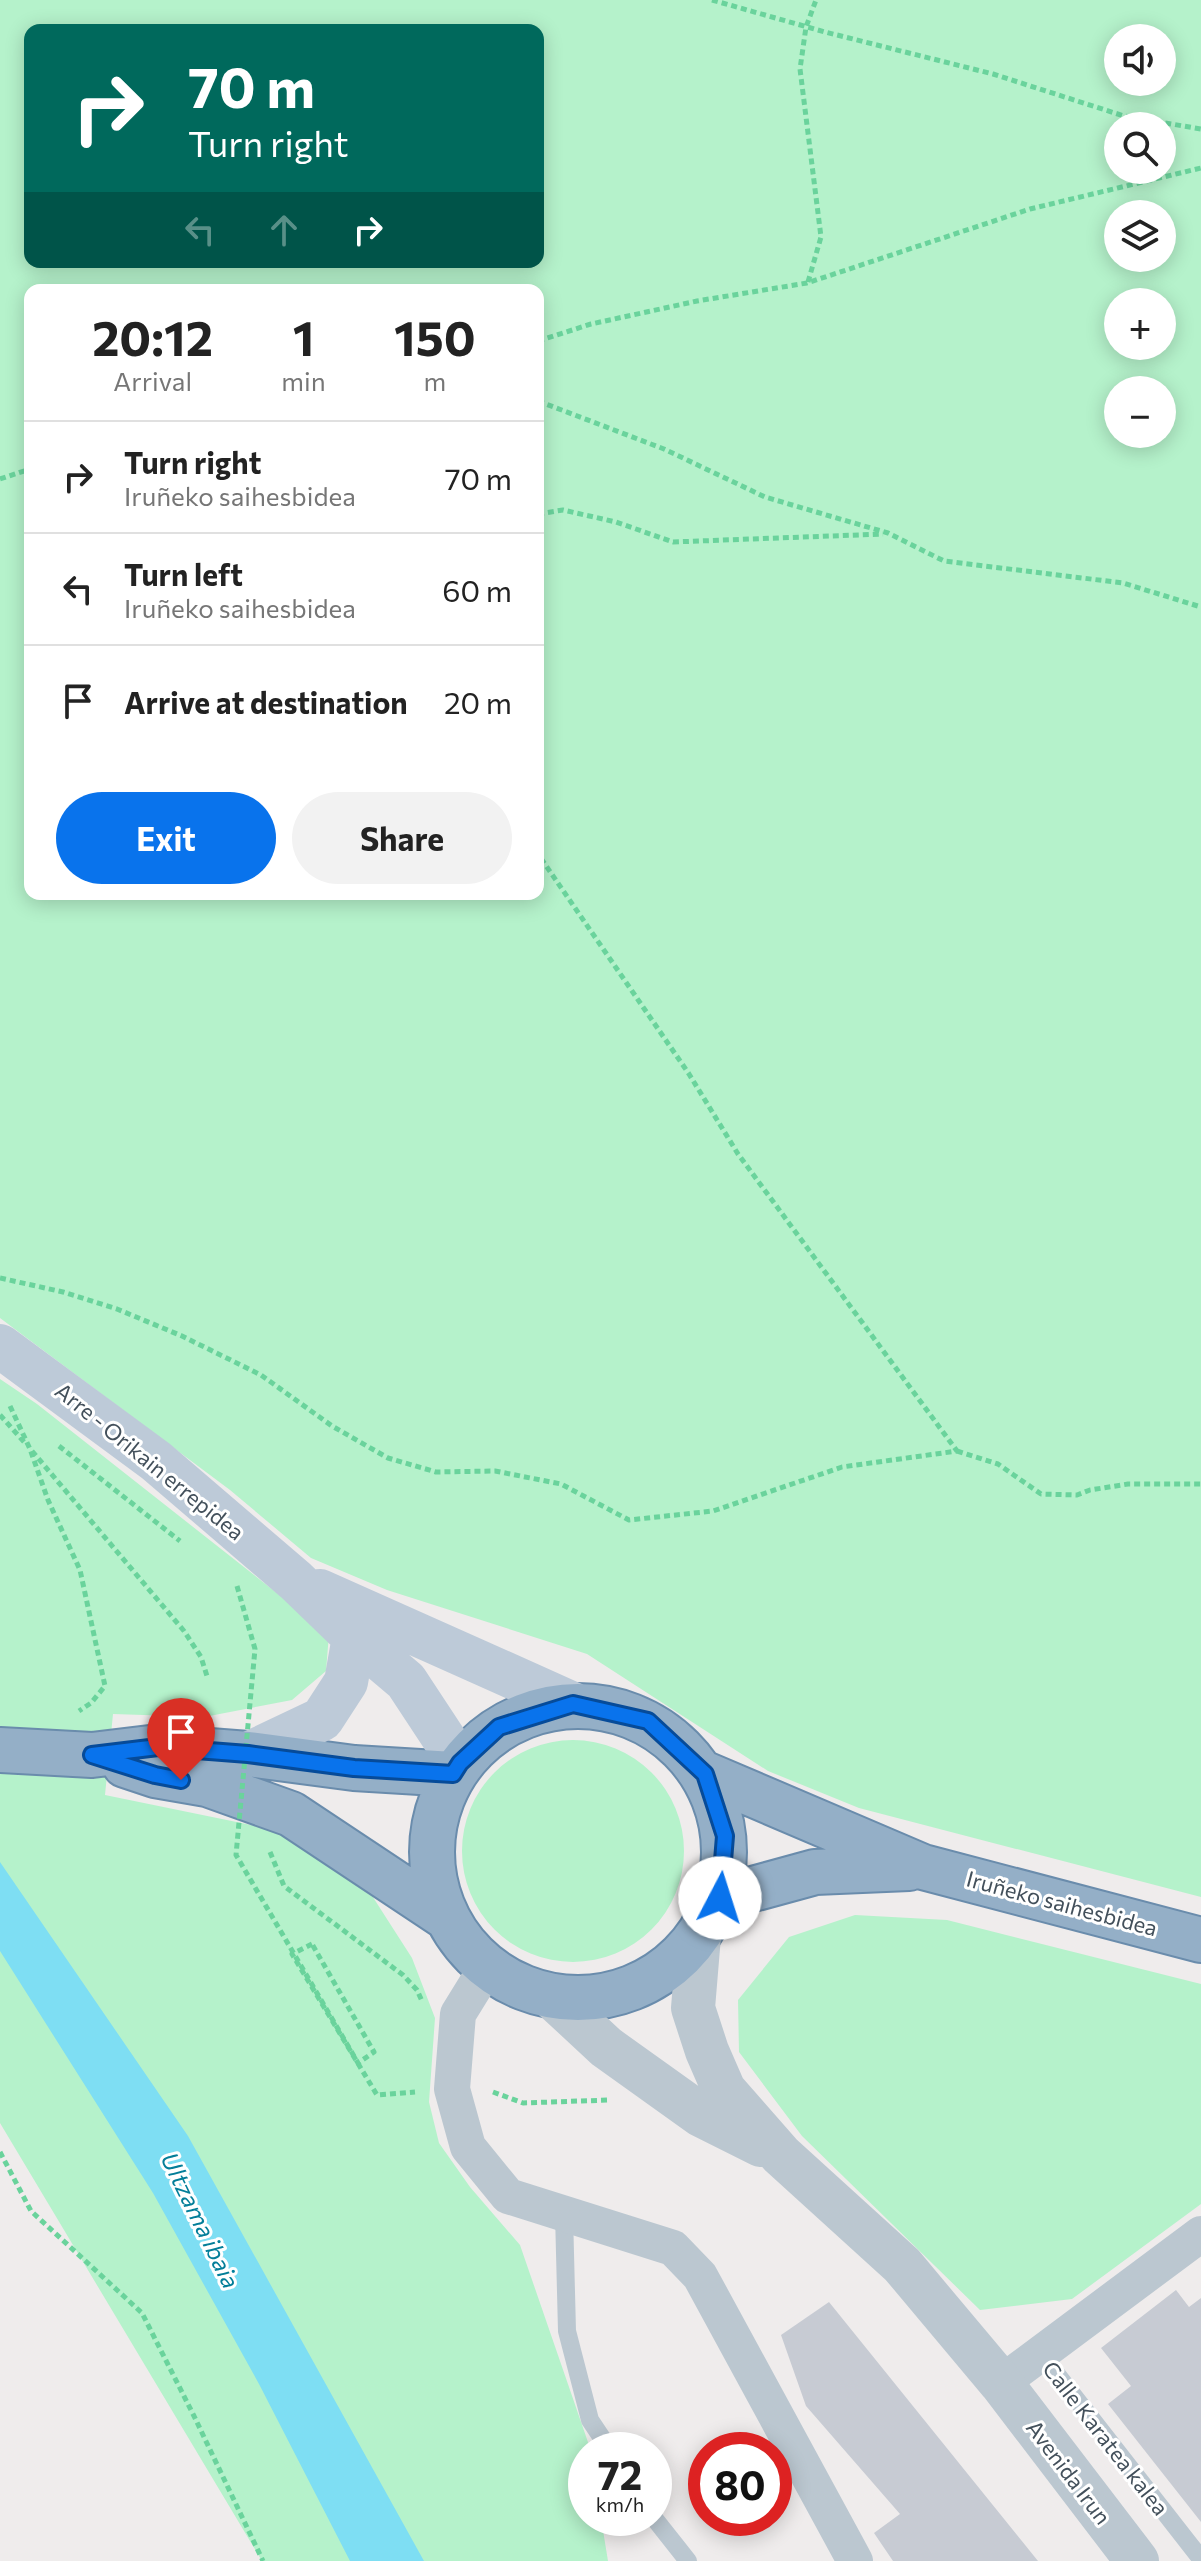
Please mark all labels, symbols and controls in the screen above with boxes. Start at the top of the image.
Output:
map controls [1104,24,1176,448]
button: sound [1104,24,1176,96]
text: 70 m [188,51,315,120]
icon: right [56,56,160,160]
button: search [1104,112,1176,184]
text: Turn right [188,120,349,164]
button: layers [1104,200,1176,272]
icon: left [178,208,222,252]
icon: ahead [262,208,306,252]
icon: right [346,208,390,252]
button: + [1104,288,1176,360]
text: 20:12 [92,307,213,366]
text: 1 [293,307,314,366]
text: 150 [394,307,476,366]
text: Arrival [113,365,192,396]
text: min [281,365,326,396]
text: m [423,365,446,396]
button: − [1104,376,1176,448]
text: Turn right [124,443,261,480]
icon: right [56,455,100,499]
text: 70 m [445,459,512,496]
text: Iruñeko saihesbidea [124,480,356,511]
text: Turn left [124,555,243,592]
icon: left [56,567,100,611]
text: 60 m [442,571,512,608]
text: Iruñeko saihesbidea [124,592,356,623]
icon: arrive [56,679,100,723]
text: Arrive at destination [124,683,408,720]
text: 20 m [444,683,512,720]
button: Exit [56,792,276,884]
button: Share [292,792,512,884]
street label: Arre - Orikain errepidea [50,1377,250,1545]
pin [147,1698,215,1780]
icon: arrive [159,1710,203,1754]
position arrow [678,1856,762,1940]
street label: Iruñeko saihesbidea [964,1865,1160,1941]
water label: Ultzama ibaia [156,2147,246,2293]
street label: Calle Karatea kalea [1037,2356,1175,2520]
street label: Avenida Irun [1021,2415,1117,2529]
speed limit sign: 80 [688,2432,792,2536]
text: 72 [598,2449,642,2498]
text: km/h [596,2492,644,2516]

